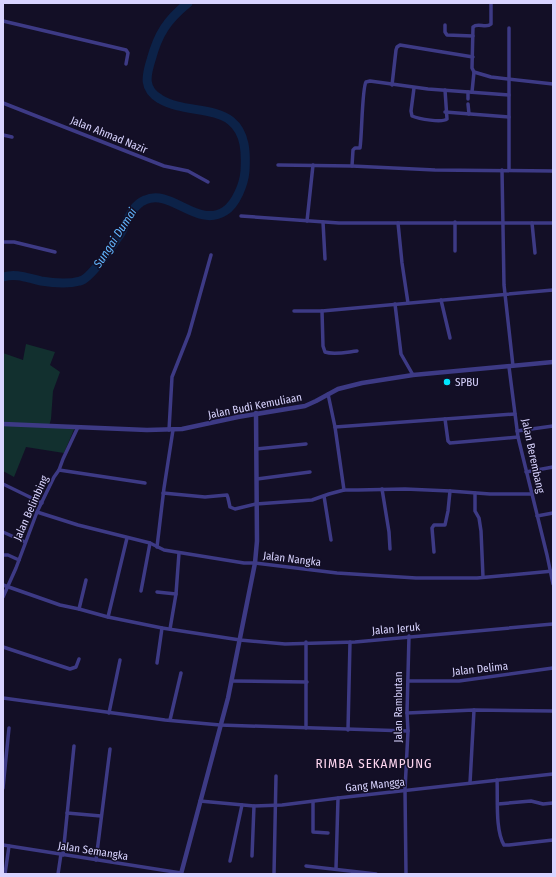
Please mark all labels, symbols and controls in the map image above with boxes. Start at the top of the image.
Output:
street label: Jalan Ahmad Nazir [69,114,150,156]
water label: Sungai Dumai [90,206,139,271]
place label: SPBU [455,376,479,389]
marker: SPBU [442,377,452,387]
street label: Jalan Budi Kemuliaan [207,391,303,421]
street label: Jalan Berembang [519,418,547,495]
street label: Jalan Belimbing [11,473,52,543]
street label: Jalan Nangka [262,549,322,569]
street label: Jalan Jeruk [371,620,421,638]
street label: Jalan Delima [451,660,509,678]
street label: Jalan Rambutan [392,672,405,742]
district label: RIMBA SEKAMPUNG [316,756,432,771]
street label: Gang Mangga [345,775,405,795]
street label: Jalan Semangka [57,839,129,863]

